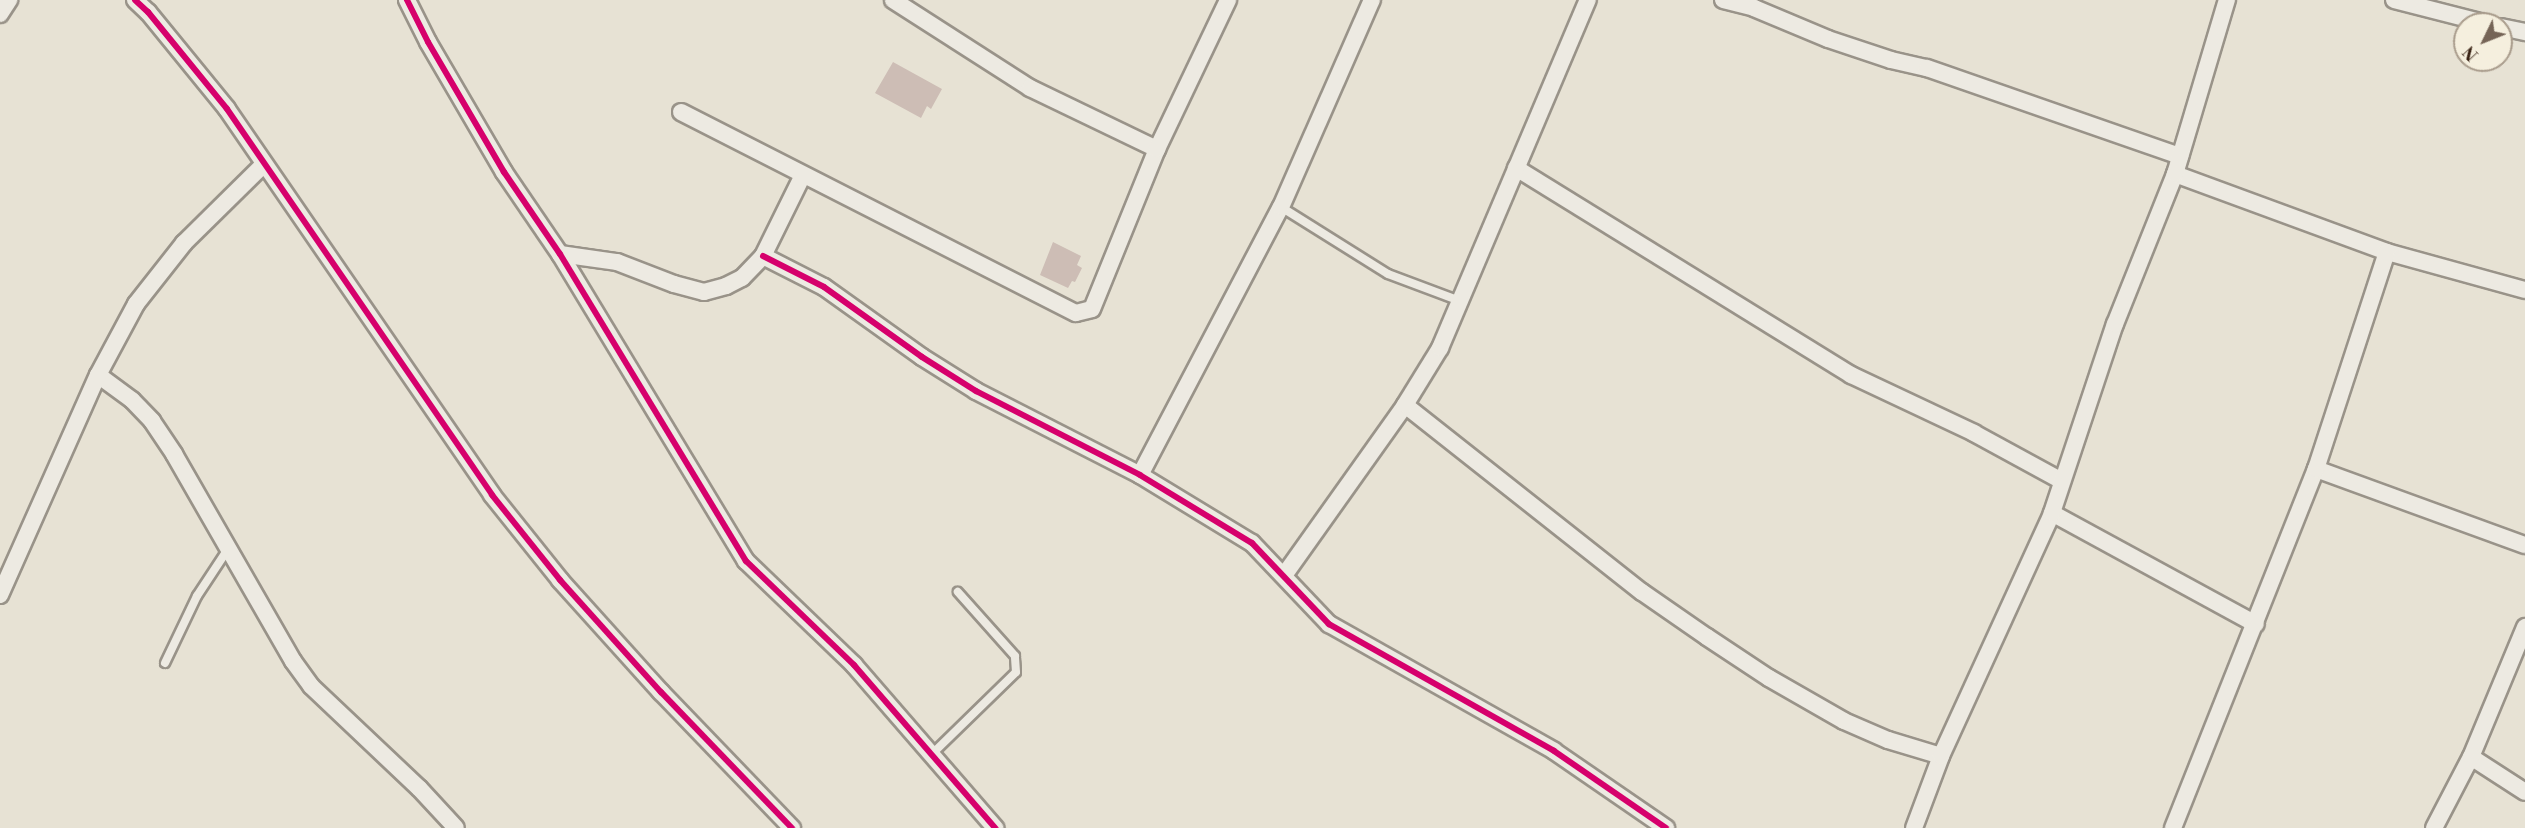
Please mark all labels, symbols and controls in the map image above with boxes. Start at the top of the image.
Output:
north arrow [2453,12,2513,72]
text: N [2460,41,2483,64]

